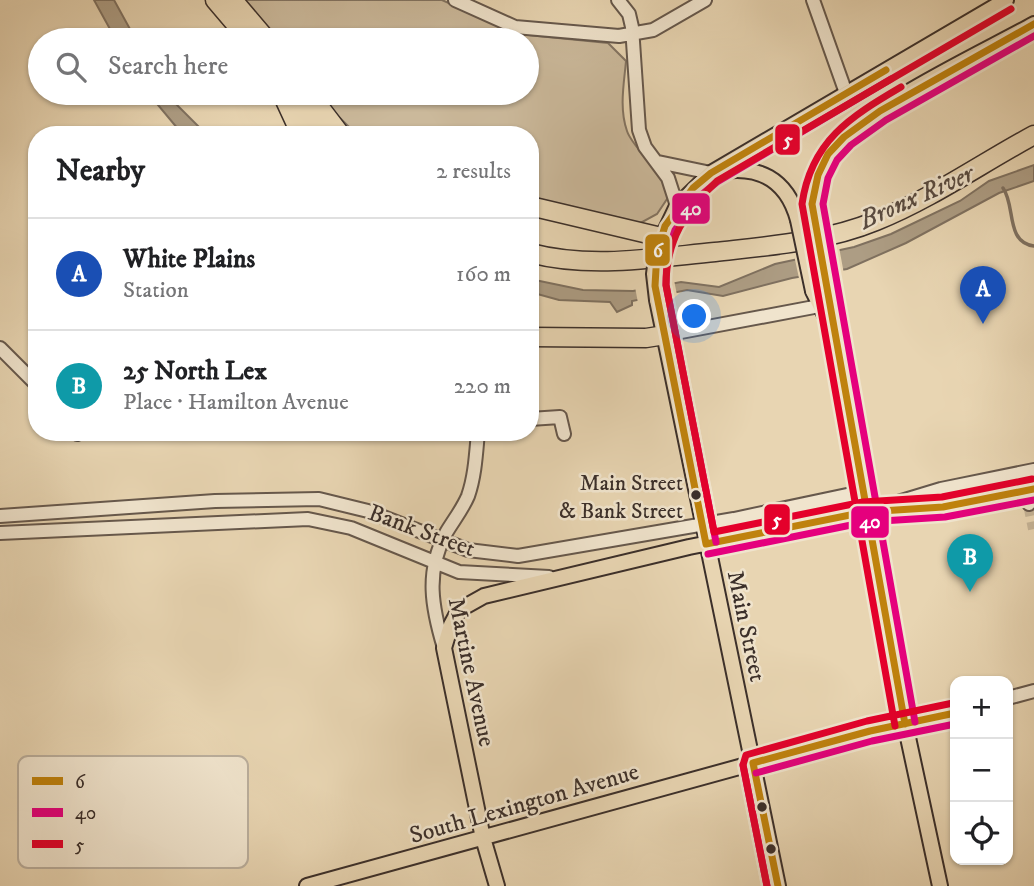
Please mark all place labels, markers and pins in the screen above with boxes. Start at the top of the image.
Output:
pin: A [960,266,1006,324]
place label: Main Street & Bank Street [559,470,683,525]
marker: Main Street & Bank Street [689,488,703,502]
pin: B [947,534,993,592]
unlabelled marker [755,800,769,814]
unlabelled marker [764,842,778,856]

